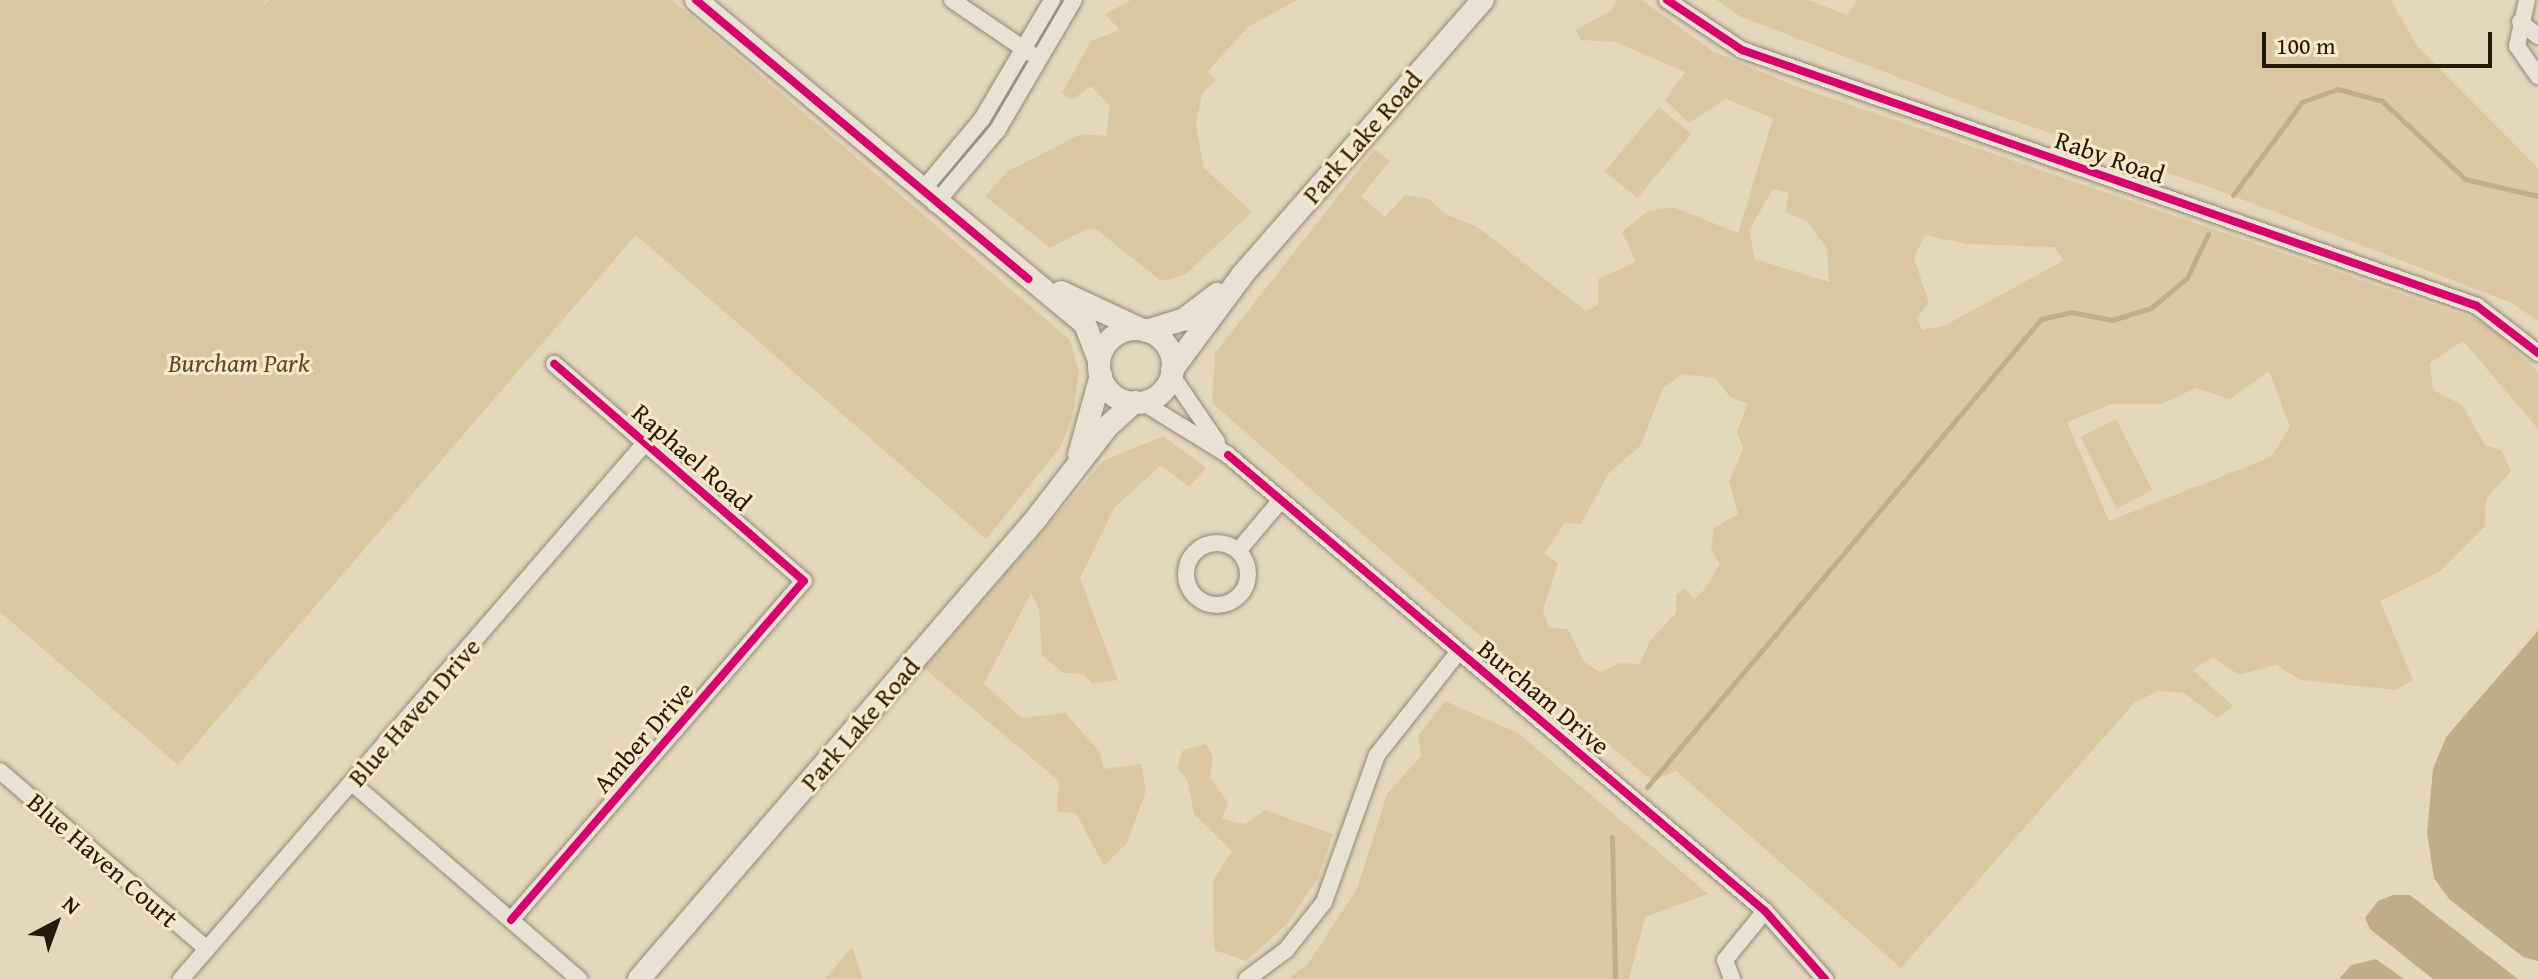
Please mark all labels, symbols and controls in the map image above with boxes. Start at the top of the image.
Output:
scale bar [2266,16,2496,66]
text: 100 m [2276,28,2336,63]
street label: Park Lake Road [1296,64,1428,210]
street label: Raby Road [2051,124,2169,190]
park label: Burcham Park [168,347,310,379]
street label: Raphael Road [626,397,758,517]
street label: Blue Haven Drive [341,631,487,793]
street label: Burcham Drive [1472,633,1616,761]
street label: Park Lake Road [794,651,926,797]
street label: Amber Drive [586,675,700,799]
street label: Blue Haven Court [21,786,185,934]
north arrow [16,883,96,963]
text: N [56,888,88,922]

